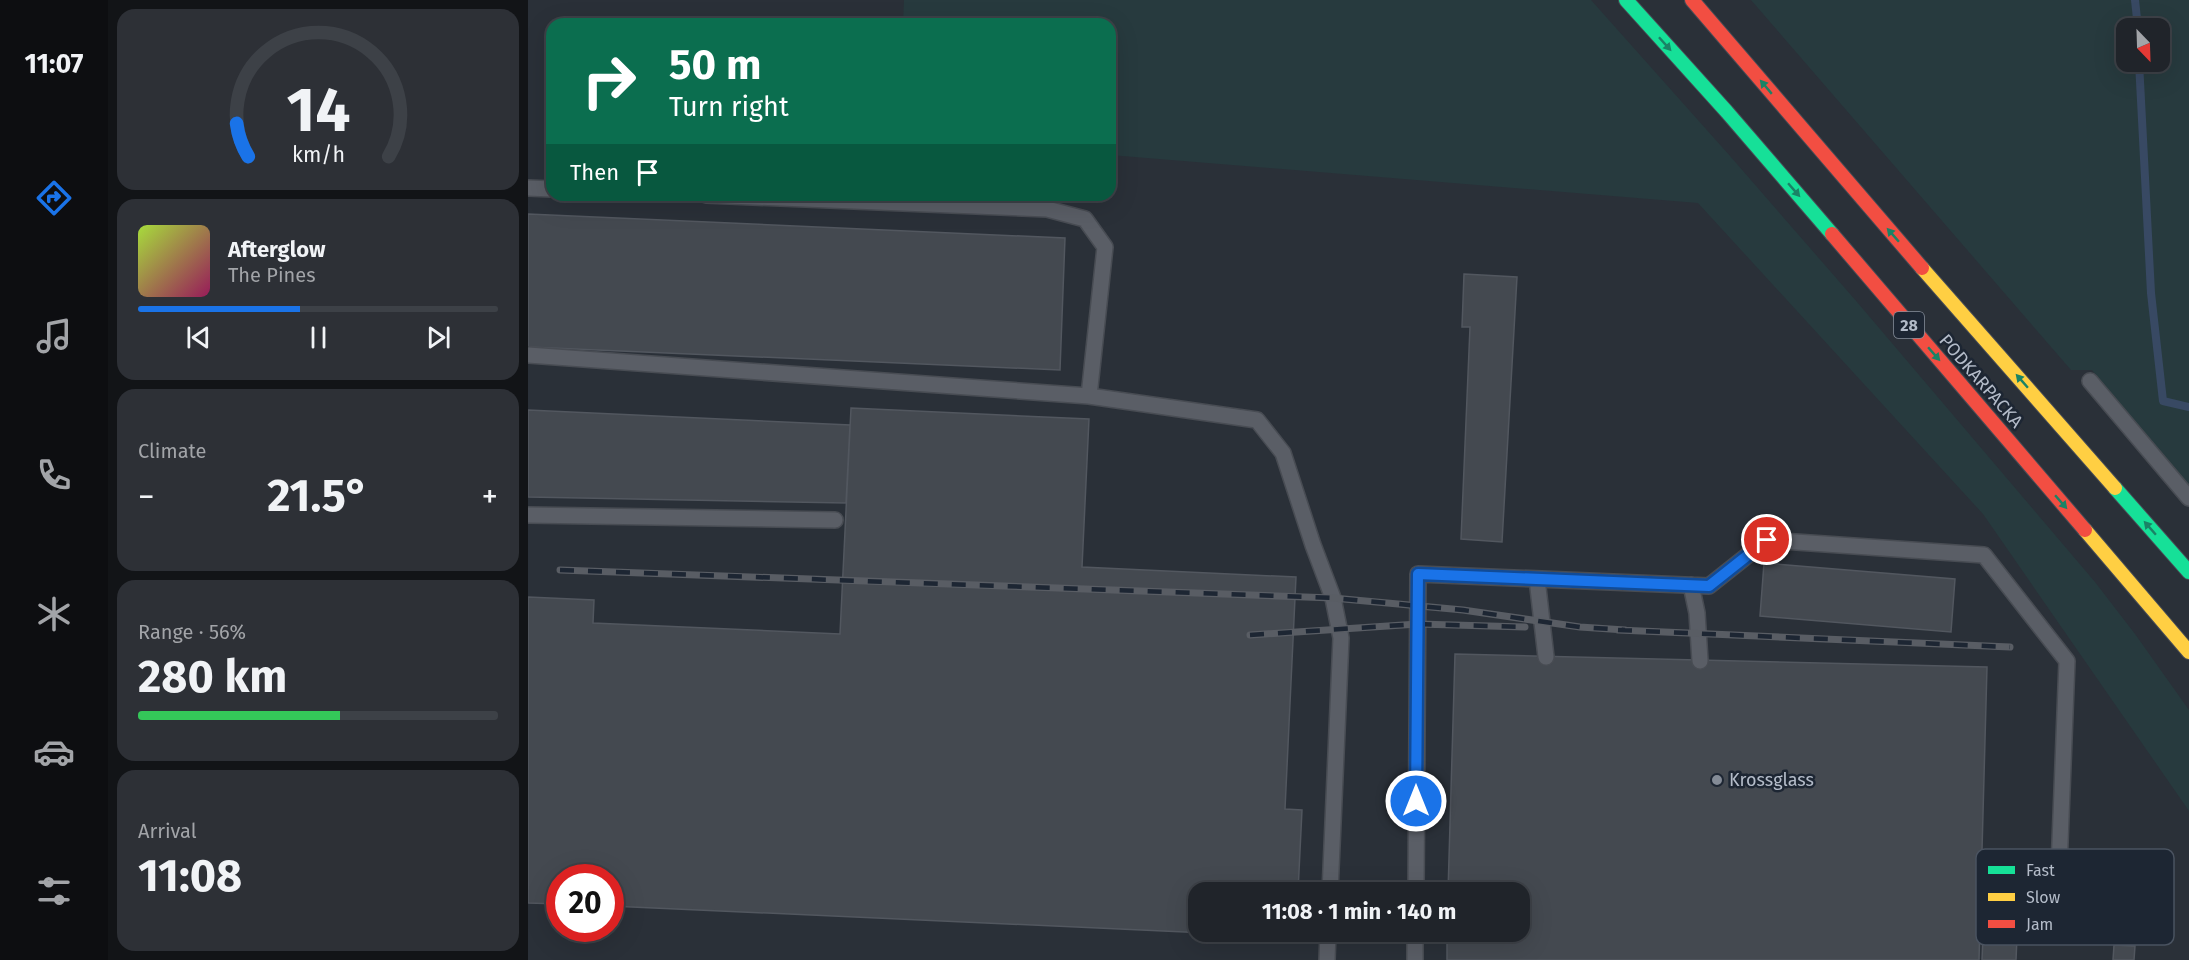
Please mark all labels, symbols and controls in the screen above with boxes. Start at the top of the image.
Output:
north arrow [2116,18,2170,72]
map controls [2116,18,2170,72]
one-way arrow [1658,36,1672,51]
text: 50 m [669,40,762,90]
icon: right [570,42,648,120]
text: 11:07 [25,48,83,80]
text: 14 [286,73,350,148]
one-way arrow [1759,79,1772,95]
text: Turn right [669,91,789,123]
text: km/h [291,142,345,168]
icon: arrive [631,156,664,189]
text: Then [570,159,619,186]
icon: directions [33,177,75,219]
one-way arrow [1787,182,1800,198]
one-way arrow [1887,228,1900,243]
text: Afterglow [228,236,325,263]
text: The Pines [228,263,315,287]
road number: 28 [1894,312,1924,338]
icon: music [33,315,75,357]
icon: previous [182,321,215,354]
icon: pause [302,321,335,354]
icon: next [422,321,455,354]
street label: PODKARPACKA [1934,330,2028,433]
one-way arrow [1927,346,1940,361]
one-way arrow [2015,374,2028,389]
text: Climate [138,439,206,463]
icon: phone [33,454,75,496]
text: 21.5° [267,469,369,523]
text: − [138,477,155,517]
text: + [482,477,498,517]
one-way arrow [2054,494,2067,509]
pin [1741,514,1792,565]
one-way arrow [2144,521,2157,536]
icon: arrive [1750,523,1783,556]
icon: climate [33,593,75,635]
text: Range · 56% [138,620,246,644]
text: 280 km [138,650,287,704]
icon: car [33,731,75,773]
position arrow [1384,769,1448,833]
place label: Krossglass [1729,769,1814,791]
marker: Krossglass [1710,773,1724,787]
text: Arrival [138,819,197,843]
text: 11:08 [138,849,242,903]
legend [1976,849,2174,945]
text: Fast [2026,861,2055,880]
speed limit sign: 20 [546,864,624,942]
icon: filters [33,870,75,912]
text: Slow [2026,888,2061,907]
text: 11:08 · 1 min · 140 m [1262,898,1456,925]
text: Jam [2026,915,2053,934]

